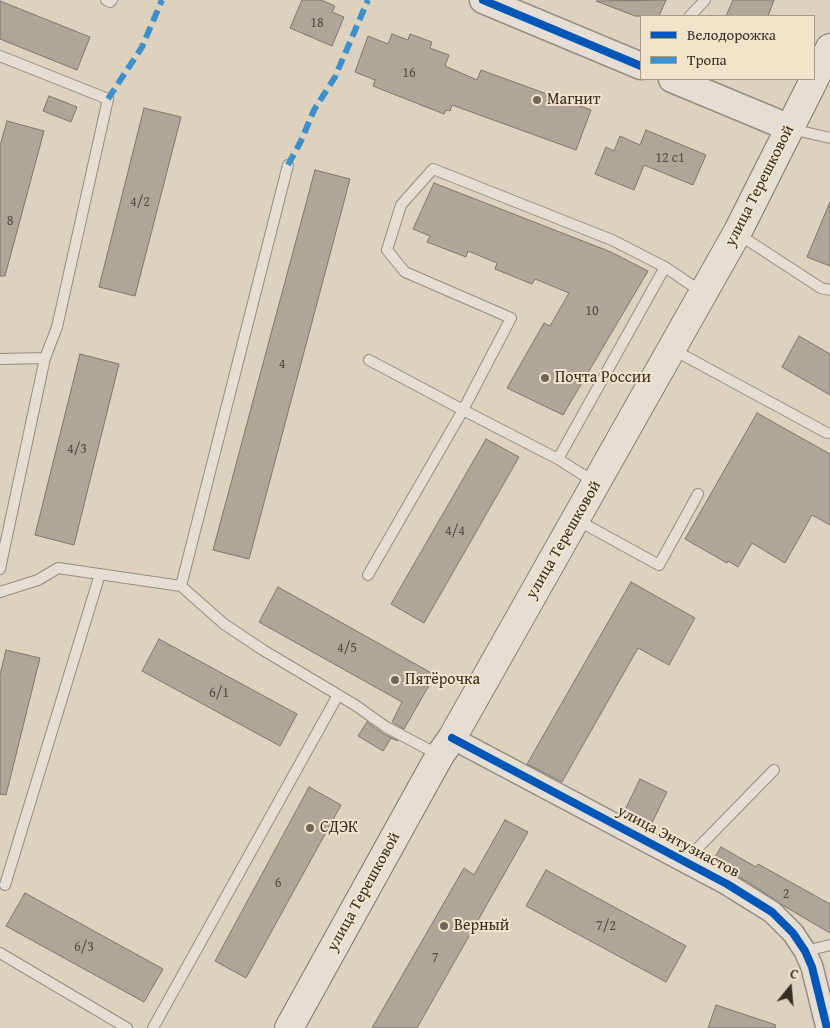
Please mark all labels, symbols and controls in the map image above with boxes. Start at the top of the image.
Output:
house number: 18 [310,15,324,31]
legend [640,15,815,80]
text: Велодорожка [687,24,776,45]
text: Тропа [687,49,727,70]
house number: 16 [402,65,416,81]
place label: Магнит [547,90,600,110]
marker: Магнит [531,94,543,106]
street label: улица Терешковой [721,122,799,250]
house number: 12 с1 [655,150,685,166]
house number: 4/2 [130,194,150,210]
house number: 8 [7,213,13,229]
house number: 10 [585,303,599,319]
house number: 4 [279,356,285,372]
place label: Почта России [555,368,651,388]
marker: Почта России [539,372,551,384]
house number: 4/3 [67,441,87,457]
street label: улица Терешковой [522,477,606,603]
house number: 4/4 [445,523,465,539]
house number: 4/5 [337,640,357,656]
place label: Пятёрочка [405,670,480,690]
marker: Пятёрочка [389,674,401,686]
house number: 6/1 [209,685,229,701]
street label: улица Энтузиастов [614,802,742,882]
place label: СДЭК [320,818,358,838]
marker: СДЭК [304,822,316,834]
street label: улица Терешковой [323,829,405,955]
house number: 6 [275,875,281,891]
house number: 2 [783,886,789,902]
place label: Верный [454,916,509,936]
house number: 7/2 [596,918,616,934]
marker: Верный [438,920,450,932]
house number: 6/3 [74,939,94,955]
house number: 7 [432,950,438,966]
north arrow [765,963,815,1013]
text: С [788,963,801,984]

